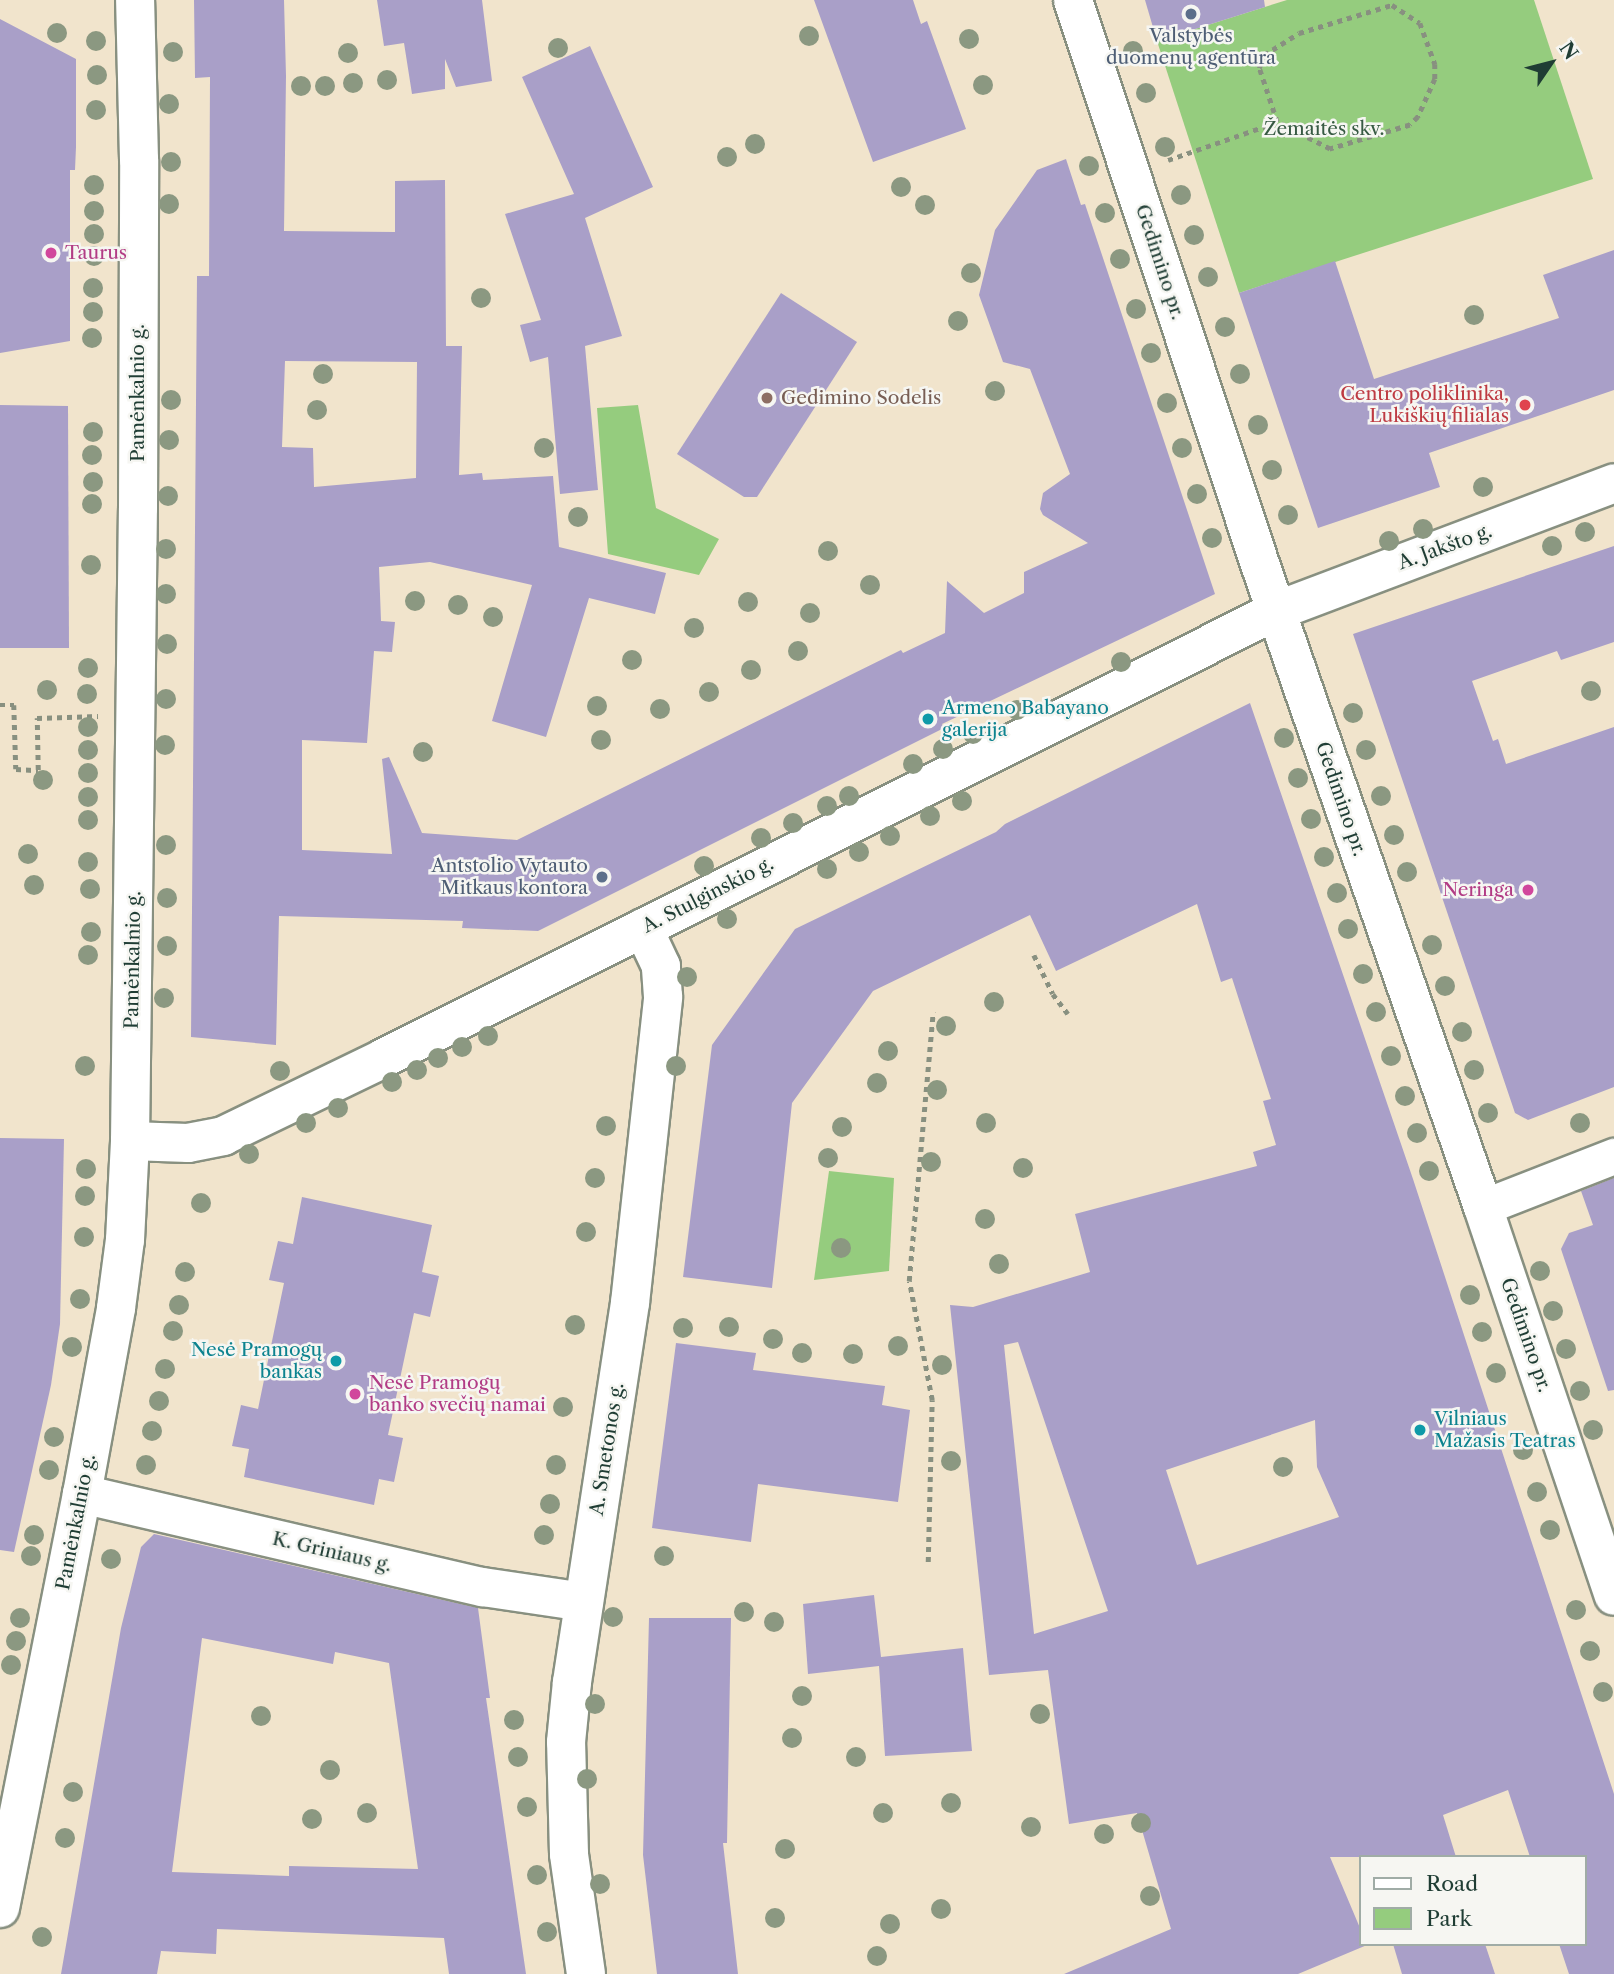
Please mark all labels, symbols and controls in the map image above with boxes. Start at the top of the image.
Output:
marker: Valstybės duomenų agentūra [1183,6,1199,22]
place label: Valstybės duomenų agentūra [1106,25,1276,69]
north arrow [1516,28,1586,98]
text: N [1554,37,1583,64]
park label: Žemaitės skv. [1264,118,1384,140]
street label: Gedimino pr. [1131,202,1189,322]
place label: Taurus [65,242,127,264]
marker: Taurus [43,245,59,261]
street label: Pamėnkalnio g. [127,324,149,462]
place label: Centro poliklinika, Lukiškių filialas [1340,383,1509,427]
place label: Gedimino Sodelis [781,387,941,409]
marker: Gedimino Sodelis [759,390,775,406]
marker: Centro poliklinika, Lukiškių filialas [1515,395,1535,415]
street label: A. Jakšto g. [1395,520,1495,574]
place label: Armeno Babayano galerija [942,697,1109,741]
marker: Armeno Babayano galerija [920,711,936,727]
street label: Gedimino pr. [1311,739,1371,859]
street label: A. Stulginskio g. [639,852,777,938]
place label: Antstolio Vytauto Mitkaus kontora [431,855,588,899]
marker: Antstolio Vytauto Mitkaus kontora [594,869,610,885]
place label: Neringa [1442,879,1514,901]
marker: Neringa [1520,882,1536,898]
street label: Pamėnkalnio g. [120,891,146,1029]
street label: Gedimino pr. [1496,1275,1556,1395]
place label: Nesė Pramogų bankas [191,1339,322,1383]
marker: Nesė Pramogų bankas [328,1353,344,1369]
place label: Nesė Pramogų banko svečių namai [369,1372,546,1416]
street label: A. Smetonos g. [585,1381,629,1517]
marker: Nesė Pramogų banko svečių namai [347,1386,363,1402]
place label: Vilniaus Mažasis Teatras [1434,1408,1576,1452]
marker: Vilniaus Mažasis Teatras [1412,1422,1428,1438]
street label: Pamėnkalnio g. [52,1452,100,1592]
street label: K. Griniaus g. [270,1527,394,1577]
legend [1358,1855,1586,1946]
text: Road [1426,1871,1478,1896]
text: Park [1426,1906,1472,1931]

